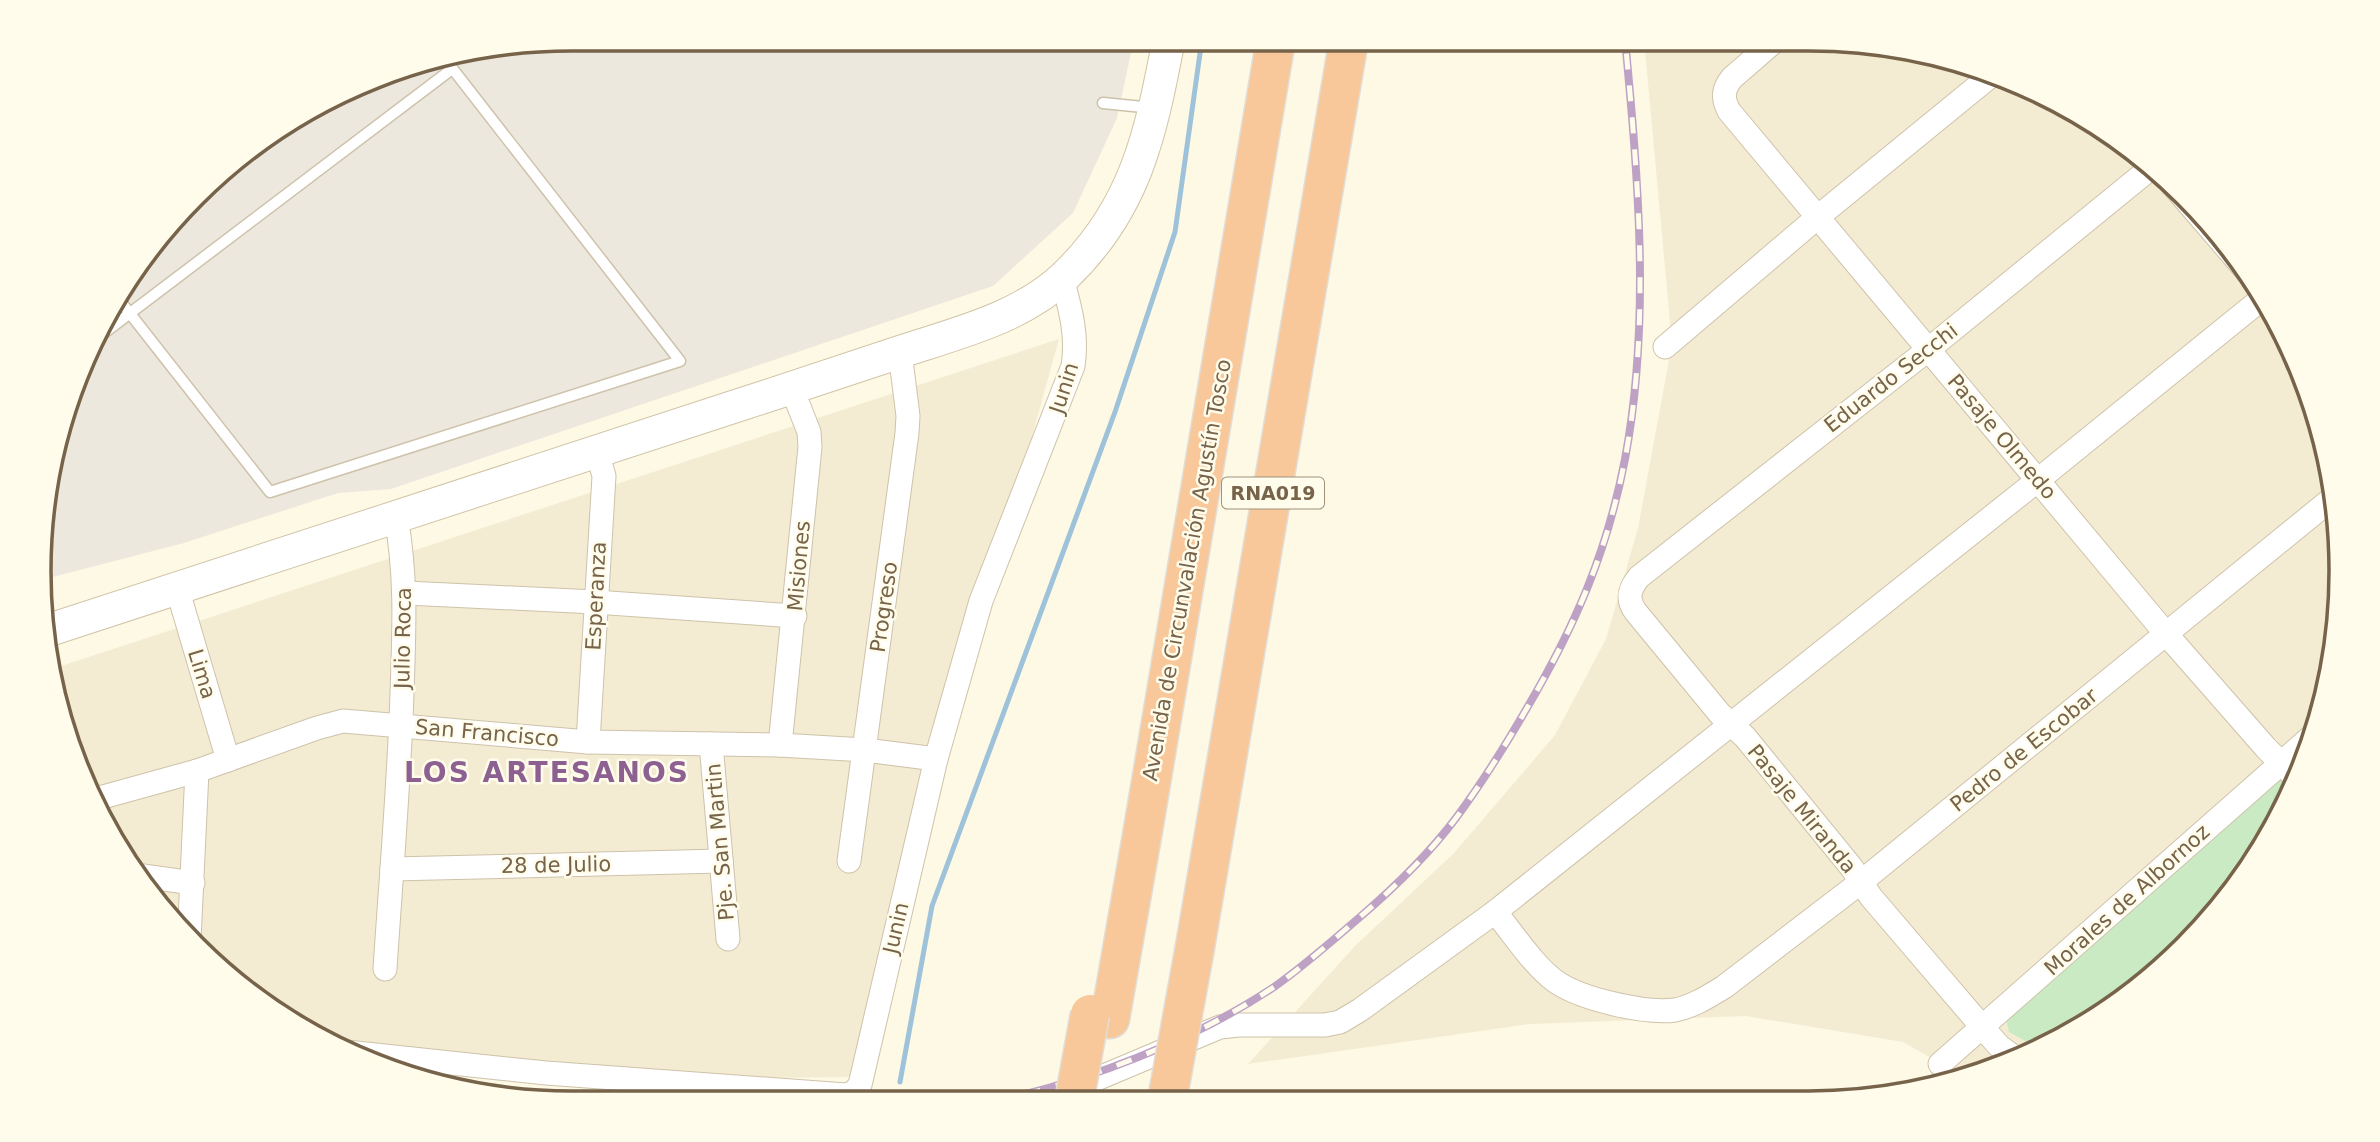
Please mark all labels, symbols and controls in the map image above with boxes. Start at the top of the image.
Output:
street label: Eduardo Secchi [1820,319,1962,437]
street label: Avenida de Circunvalación Agustín Tosco [1138,357,1236,783]
street label: Junin [1044,360,1083,418]
street label: Pasaje Olmedo [1943,370,2061,504]
road number: RNA019 [1222,478,1324,508]
street label: Misiones [783,520,815,612]
street label: Esperanza [581,541,611,651]
street label: Progreso [866,560,902,654]
street label: Julio Roca [390,587,416,691]
street label: Lima [183,646,221,702]
street label: Pedro de Escobar [1946,683,2103,817]
street label: San Francisco [414,715,560,751]
street label: Pasaje Miranda [1743,740,1861,878]
district label: LOS ARTESANOS [404,756,690,789]
street label: Pje. San Martin [701,762,739,922]
street label: Morales de Albornoz [2040,820,2214,980]
street label: 28 de Julio [501,852,611,878]
street label: Junin [878,900,914,958]

